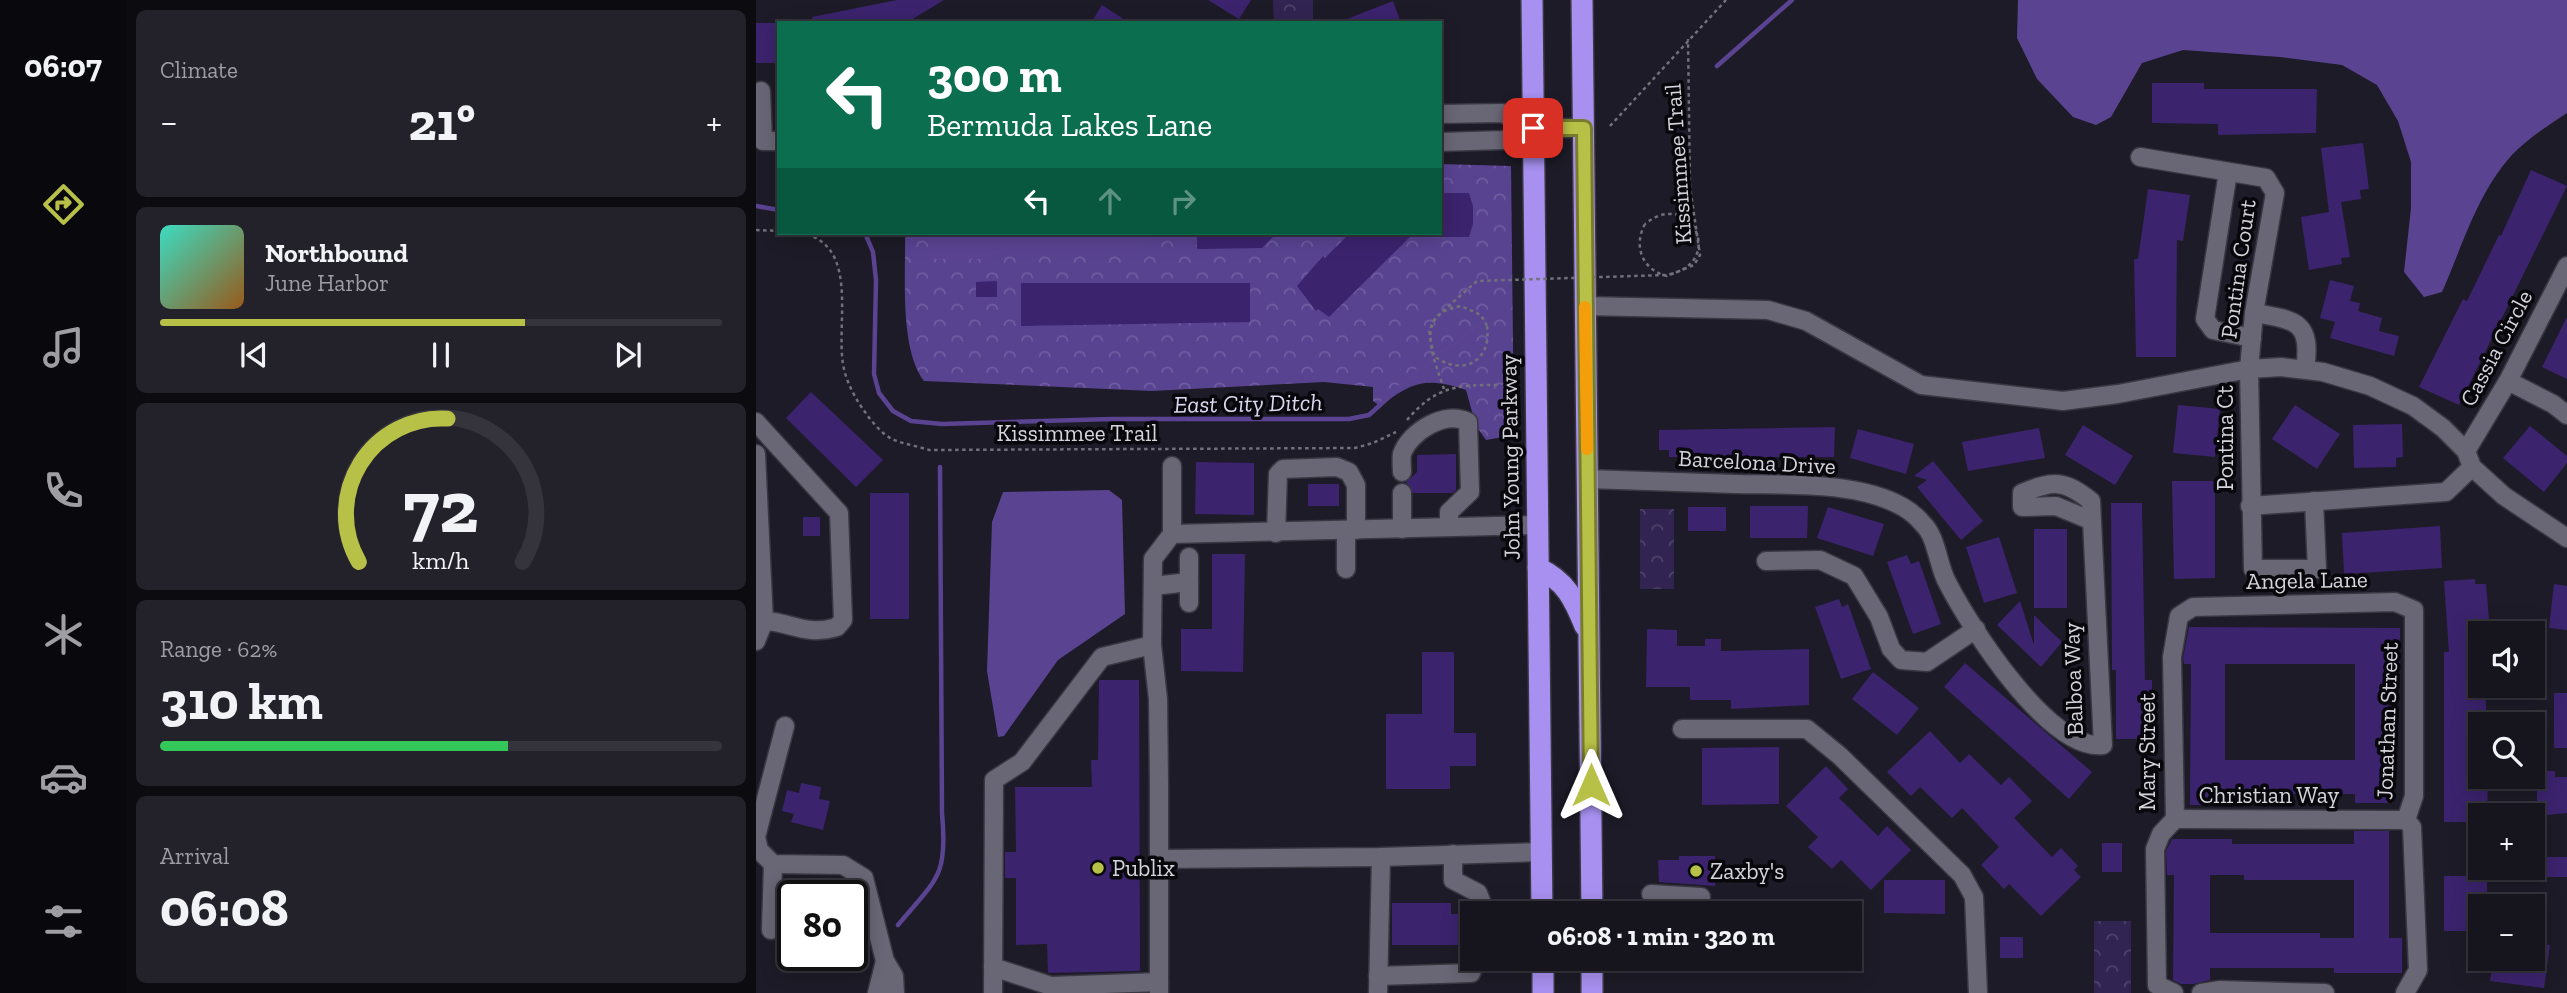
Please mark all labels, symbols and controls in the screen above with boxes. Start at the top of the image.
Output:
text: 300 m [927,46,1062,105]
text: 06:07 [24,47,102,85]
icon: left [812,49,903,140]
text: Climate [160,56,238,84]
street label: Kissimmee Trail [1658,83,1698,245]
text: 21° [408,91,475,153]
pin [1503,98,1563,158]
text: − [160,99,178,145]
text: + [706,99,722,145]
text: Bermuda Lakes Lane [927,106,1212,144]
icon: arrive [1514,109,1552,147]
icon: directions [39,180,88,229]
icon: left [1018,182,1056,220]
icon: ahead [1091,182,1129,220]
icon: right [1164,182,1202,220]
street label: Pontina Court [2214,197,2262,340]
text: Northbound [265,237,408,269]
text: June Harbor [265,269,389,297]
street label: Cassia Circle [2454,285,2538,411]
icon: music [39,323,88,372]
icon: previous [235,336,273,374]
icon: pause [422,336,460,374]
icon: next [609,336,647,374]
street label: John Young Parkway [1494,354,1526,560]
street label: Pontina Ct [2211,385,2239,491]
water label: East City Ditch [1173,387,1323,419]
street label: Kissimmee Trail [996,419,1158,447]
street label: Barcelona Drive [1678,444,1836,480]
text: 72 [403,464,479,552]
icon: phone [39,466,88,515]
text: km/h [412,545,470,575]
street label: Angela Lane [2246,565,2368,595]
icon: climate [39,610,88,659]
street label: Balboa Way [2057,621,2089,736]
map controls [2468,621,2545,971]
button: sound [2468,621,2545,698]
text: Range · 62% [160,635,277,663]
street label: Jonathan Street [2370,641,2404,800]
text: 310 km [160,670,323,732]
street label: Mary Street [2133,693,2161,811]
button: search [2468,712,2545,789]
position arrow [1554,748,1628,822]
icon: car [39,753,88,802]
street label: Christian Way [2199,781,2339,809]
button: + [2468,803,2545,880]
text: Arrival [160,842,229,870]
place label: Publix [1112,854,1175,882]
place label: Zaxby's [1710,857,1784,885]
marker: Publix [1090,860,1106,876]
marker: Zaxby's [1688,863,1704,879]
text: 06:08 [160,877,289,939]
speed limit sign: 80 [777,880,868,971]
button: − [2468,894,2545,971]
icon: filters [39,897,88,946]
text: 06:08 · 1 min · 320 m [1547,920,1775,952]

